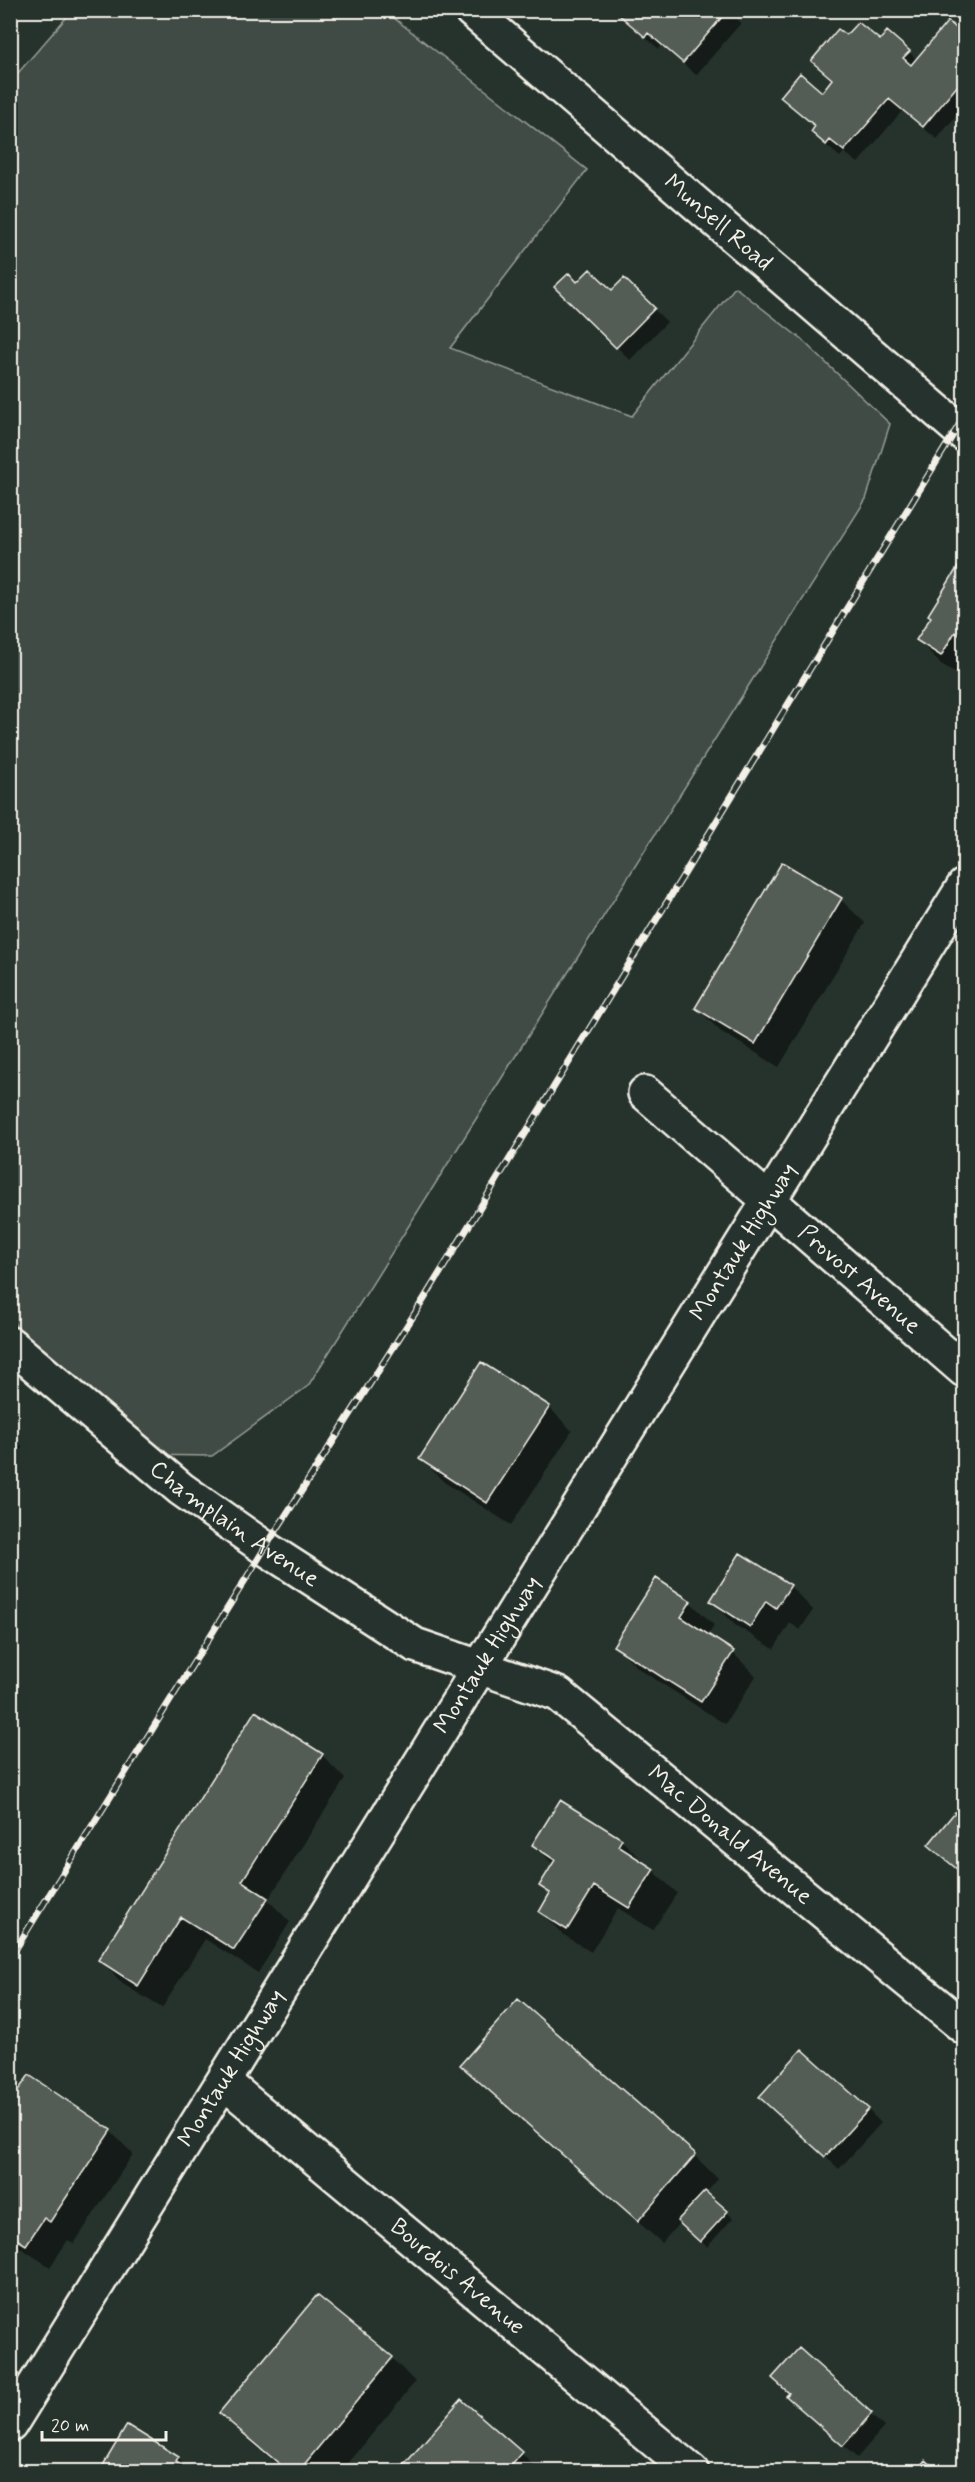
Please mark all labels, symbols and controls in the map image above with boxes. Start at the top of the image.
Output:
street label: Munsell Road [657,167,779,278]
street label: Montauk Highway [683,1157,804,1327]
street label: Provost Avenue [791,1217,928,1341]
street label: Champlain Avenue [143,1453,325,1595]
street label: Montauk Highway [427,1570,548,1740]
street label: Mac Donald Avenue [641,1758,819,1912]
street label: Montauk Highway [171,1983,292,2153]
street label: Bourdois Avenue [383,2211,532,2342]
scale bar [42,2404,166,2442]
text: 20 m [51,2414,89,2438]

